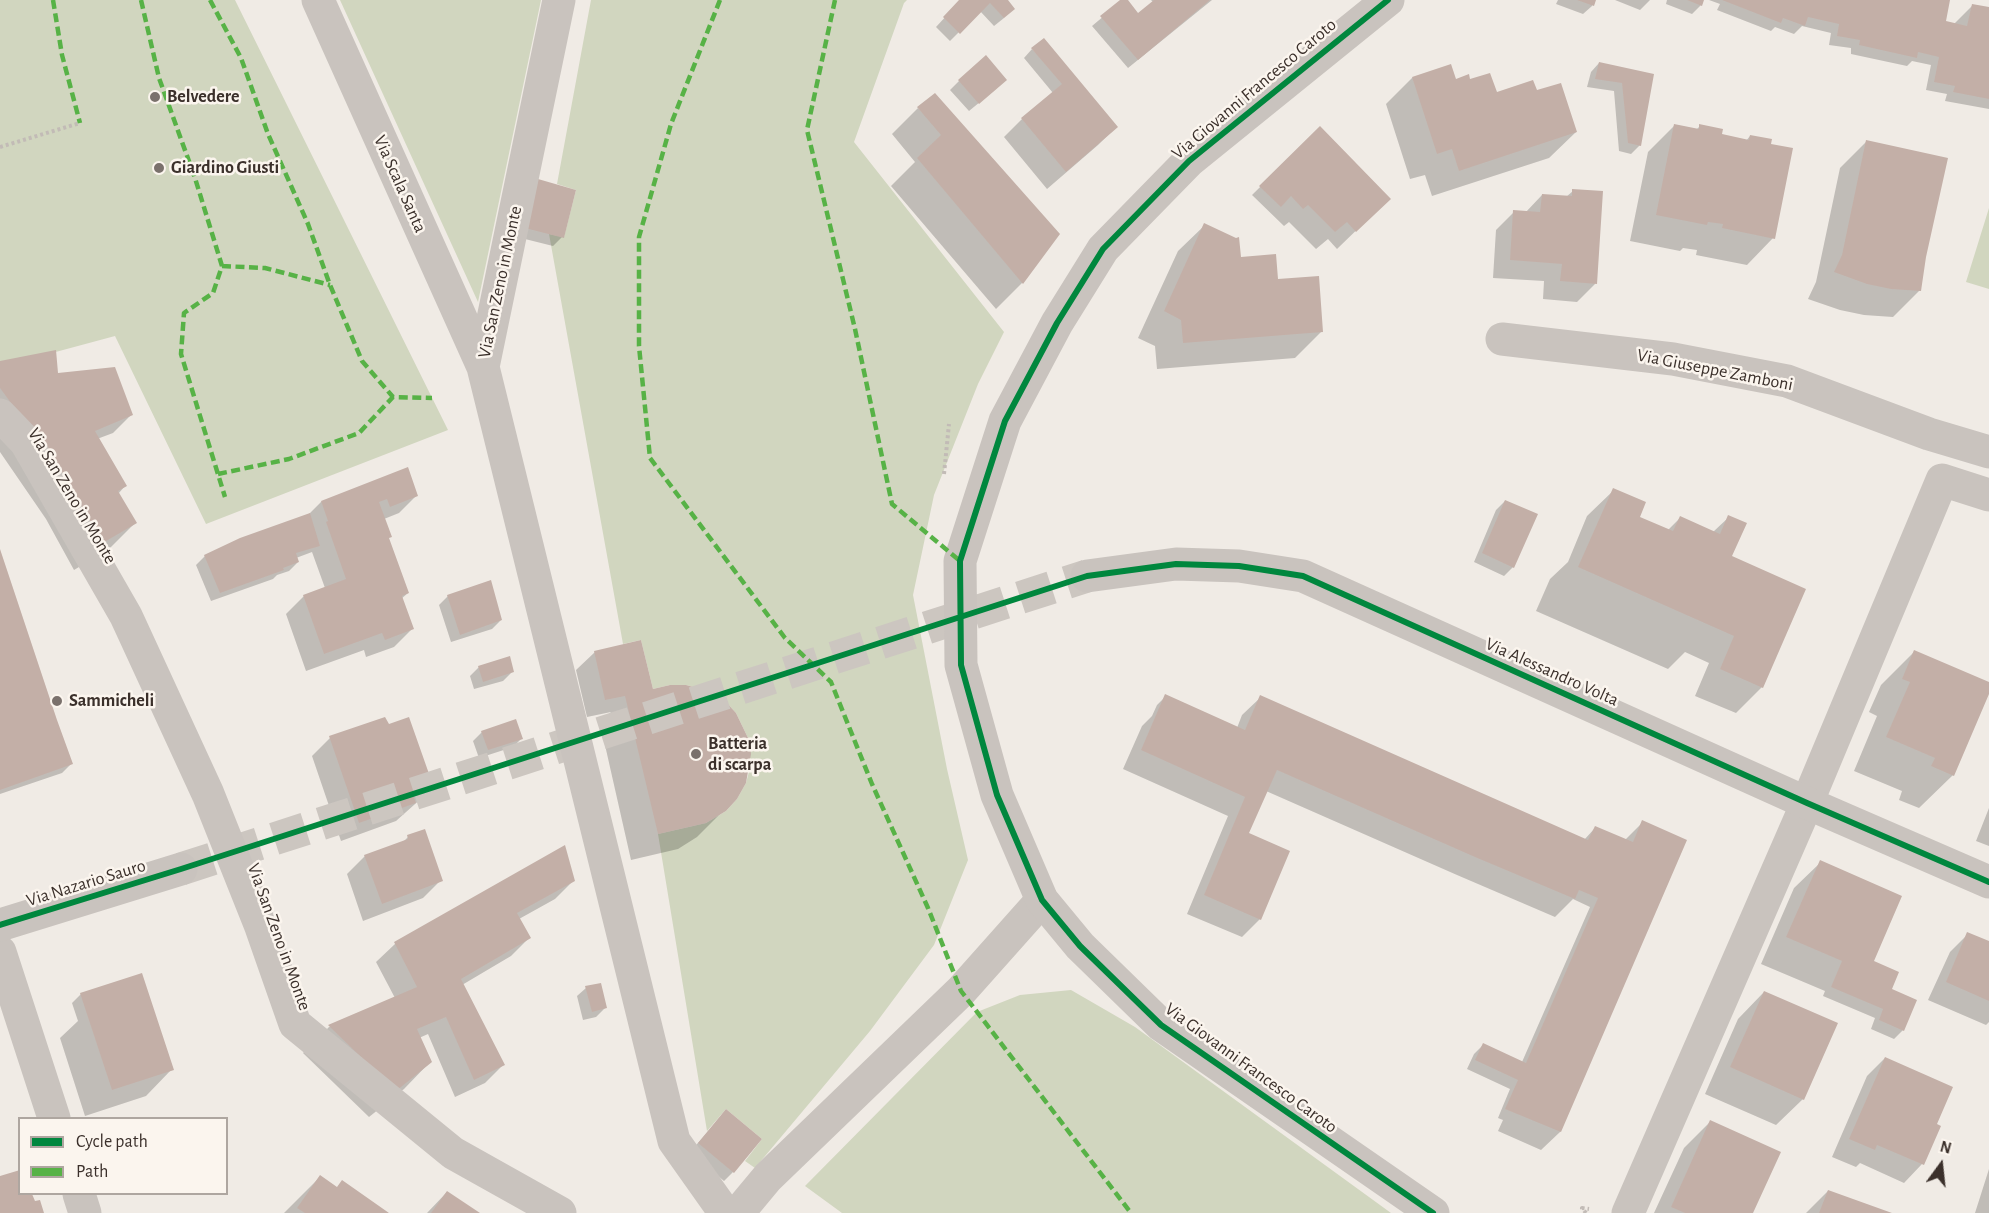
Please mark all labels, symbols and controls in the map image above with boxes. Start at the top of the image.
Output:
street label: Via Giovanni Francesco Caroto [1167,14,1341,164]
place label: Belvedere [167,86,239,108]
marker: Belvedere [148,90,162,104]
street label: Via Scala Santa [369,132,431,236]
place label: Giardino Giusti [171,157,279,179]
marker: Giardino Giusti [152,161,166,175]
street label: Via San Zeno in Monte [473,204,527,360]
street label: Via Giuseppe Zamboni [1635,344,1795,396]
street label: Via San Zeno in Monte [23,424,121,568]
street label: Via Alessandro Volta [1482,633,1622,711]
place label: Sammicheli [69,690,154,712]
marker: Sammicheli [50,694,64,708]
place label: Batteria di scarpa [708,733,771,776]
marker: Batteria di scarpa [689,747,703,761]
street label: Via Nazario Sauro [24,855,148,911]
street label: Via San Zeno in Monte [242,861,316,1013]
street label: Via Giovanni Francesco Caroto [1161,998,1341,1138]
legend [18,1117,228,1195]
text: Cycle path [76,1133,148,1151]
north arrow [1911,1135,1971,1195]
text: N [1938,1138,1953,1157]
text: Path [76,1163,108,1181]

